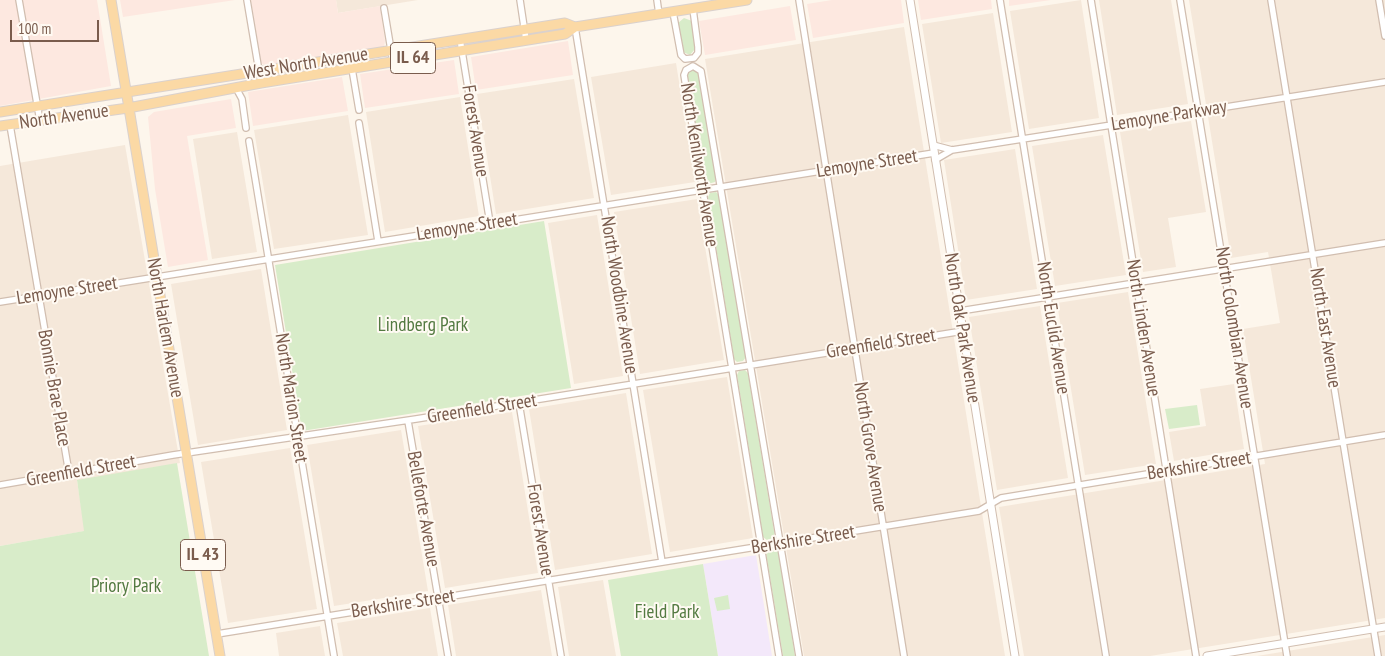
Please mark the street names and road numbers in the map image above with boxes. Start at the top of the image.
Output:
road number: IL 64 [390,42,436,74]
street label: West North Avenue [242,43,370,85]
street label: North Kenilworth Avenue [675,81,723,249]
street label: Forest Avenue [456,83,494,179]
street label: Lemoyne Parkway [1110,96,1228,136]
street label: North Avenue [18,99,110,135]
street label: Lemoyne Street [815,145,919,183]
street label: Lemoyne Street [415,208,519,246]
street label: North Woodbine Avenue [595,215,643,375]
street label: North Colombian Avenue [1210,245,1258,411]
street label: North Oak Park Avenue [939,251,985,405]
street label: North Harlem Avenue [141,256,189,400]
street label: North Linden Avenue [1121,258,1165,398]
street label: North Euclid Avenue [1031,260,1075,396]
street label: North East Avenue [1304,266,1346,390]
street label: Lemoyne Street [15,272,119,310]
street label: Greenfield Street [825,324,937,364]
street label: Bonnie Brae Place [32,328,76,448]
street label: North Marion Street [270,332,312,464]
street label: North Grove Avenue [848,380,892,514]
street label: Greenfield Street [426,389,538,429]
street label: Berkshire Street [1146,447,1252,485]
street label: Belleforte Avenue [402,449,444,569]
street label: Greenfield Street [25,450,137,492]
street label: Forest Avenue [521,482,559,578]
street label: Berkshire Street [750,521,856,559]
road number: IL 43 [180,540,226,570]
street label: Berkshire Street [350,585,456,623]

